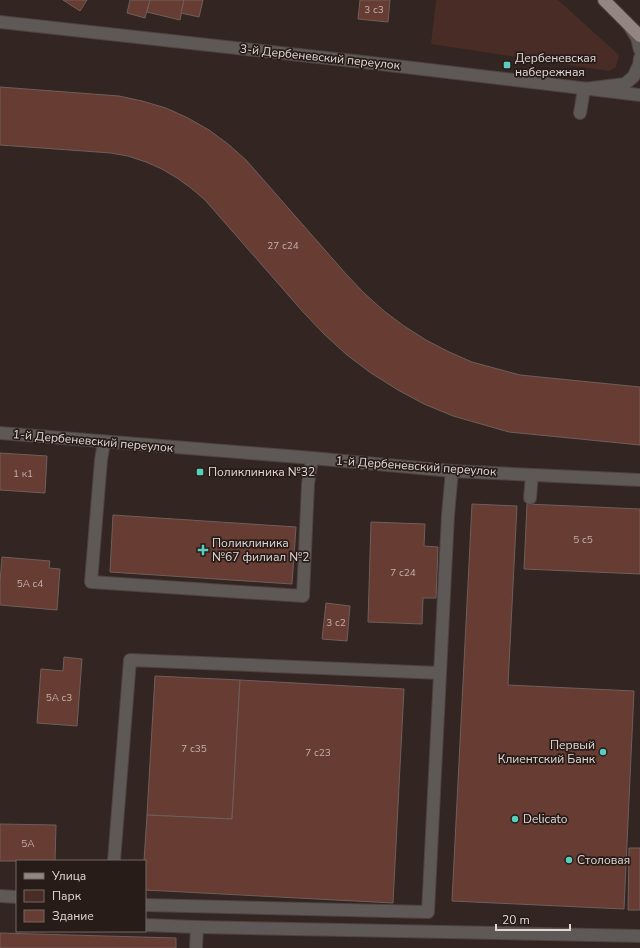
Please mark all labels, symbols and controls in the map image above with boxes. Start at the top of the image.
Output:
house number: 3 с3 [364,3,384,17]
street label: 3-й Дербеневский переулок [239,41,401,73]
place label: Дербеневская набережная [515,50,596,80]
marker: Дербеневская набережная [502,60,512,70]
house number: 27 с24 [267,239,299,253]
street label: 1-й Дербеневский переулок [12,426,174,456]
street label: 1-й Дербеневский переулок [335,452,497,480]
place label: Поликлиника №32 [208,464,315,480]
house number: 1 к1 [13,467,33,481]
marker: Поликлиника №32 [195,467,205,477]
house number: 5 с5 [573,533,593,547]
place label: Поликлиника №67 филиал №2 [212,535,309,565]
marker: Поликлиника №67 филиал №2 [197,544,209,556]
house number: 7 с24 [390,566,416,580]
house number: 5А с4 [17,577,43,591]
house number: 3 с2 [326,616,346,630]
house number: 5А с3 [46,691,72,705]
place label: Первый Клиентский Банк [498,737,596,767]
house number: 7 с35 [181,742,207,756]
house number: 7 с23 [305,746,331,760]
marker: Первый Клиентский Банк [598,747,608,757]
place label: Delicato [523,811,568,827]
marker: Delicato [510,814,520,824]
house number: 5А [21,837,35,851]
place label: Столовая [577,852,630,868]
marker: Столовая [564,855,574,865]
legend [16,860,146,932]
text: Улица [51,868,86,884]
text: Парк [52,888,82,904]
scale bar [496,906,570,932]
text: Здание [52,908,94,924]
text: 20 m [502,912,530,928]

